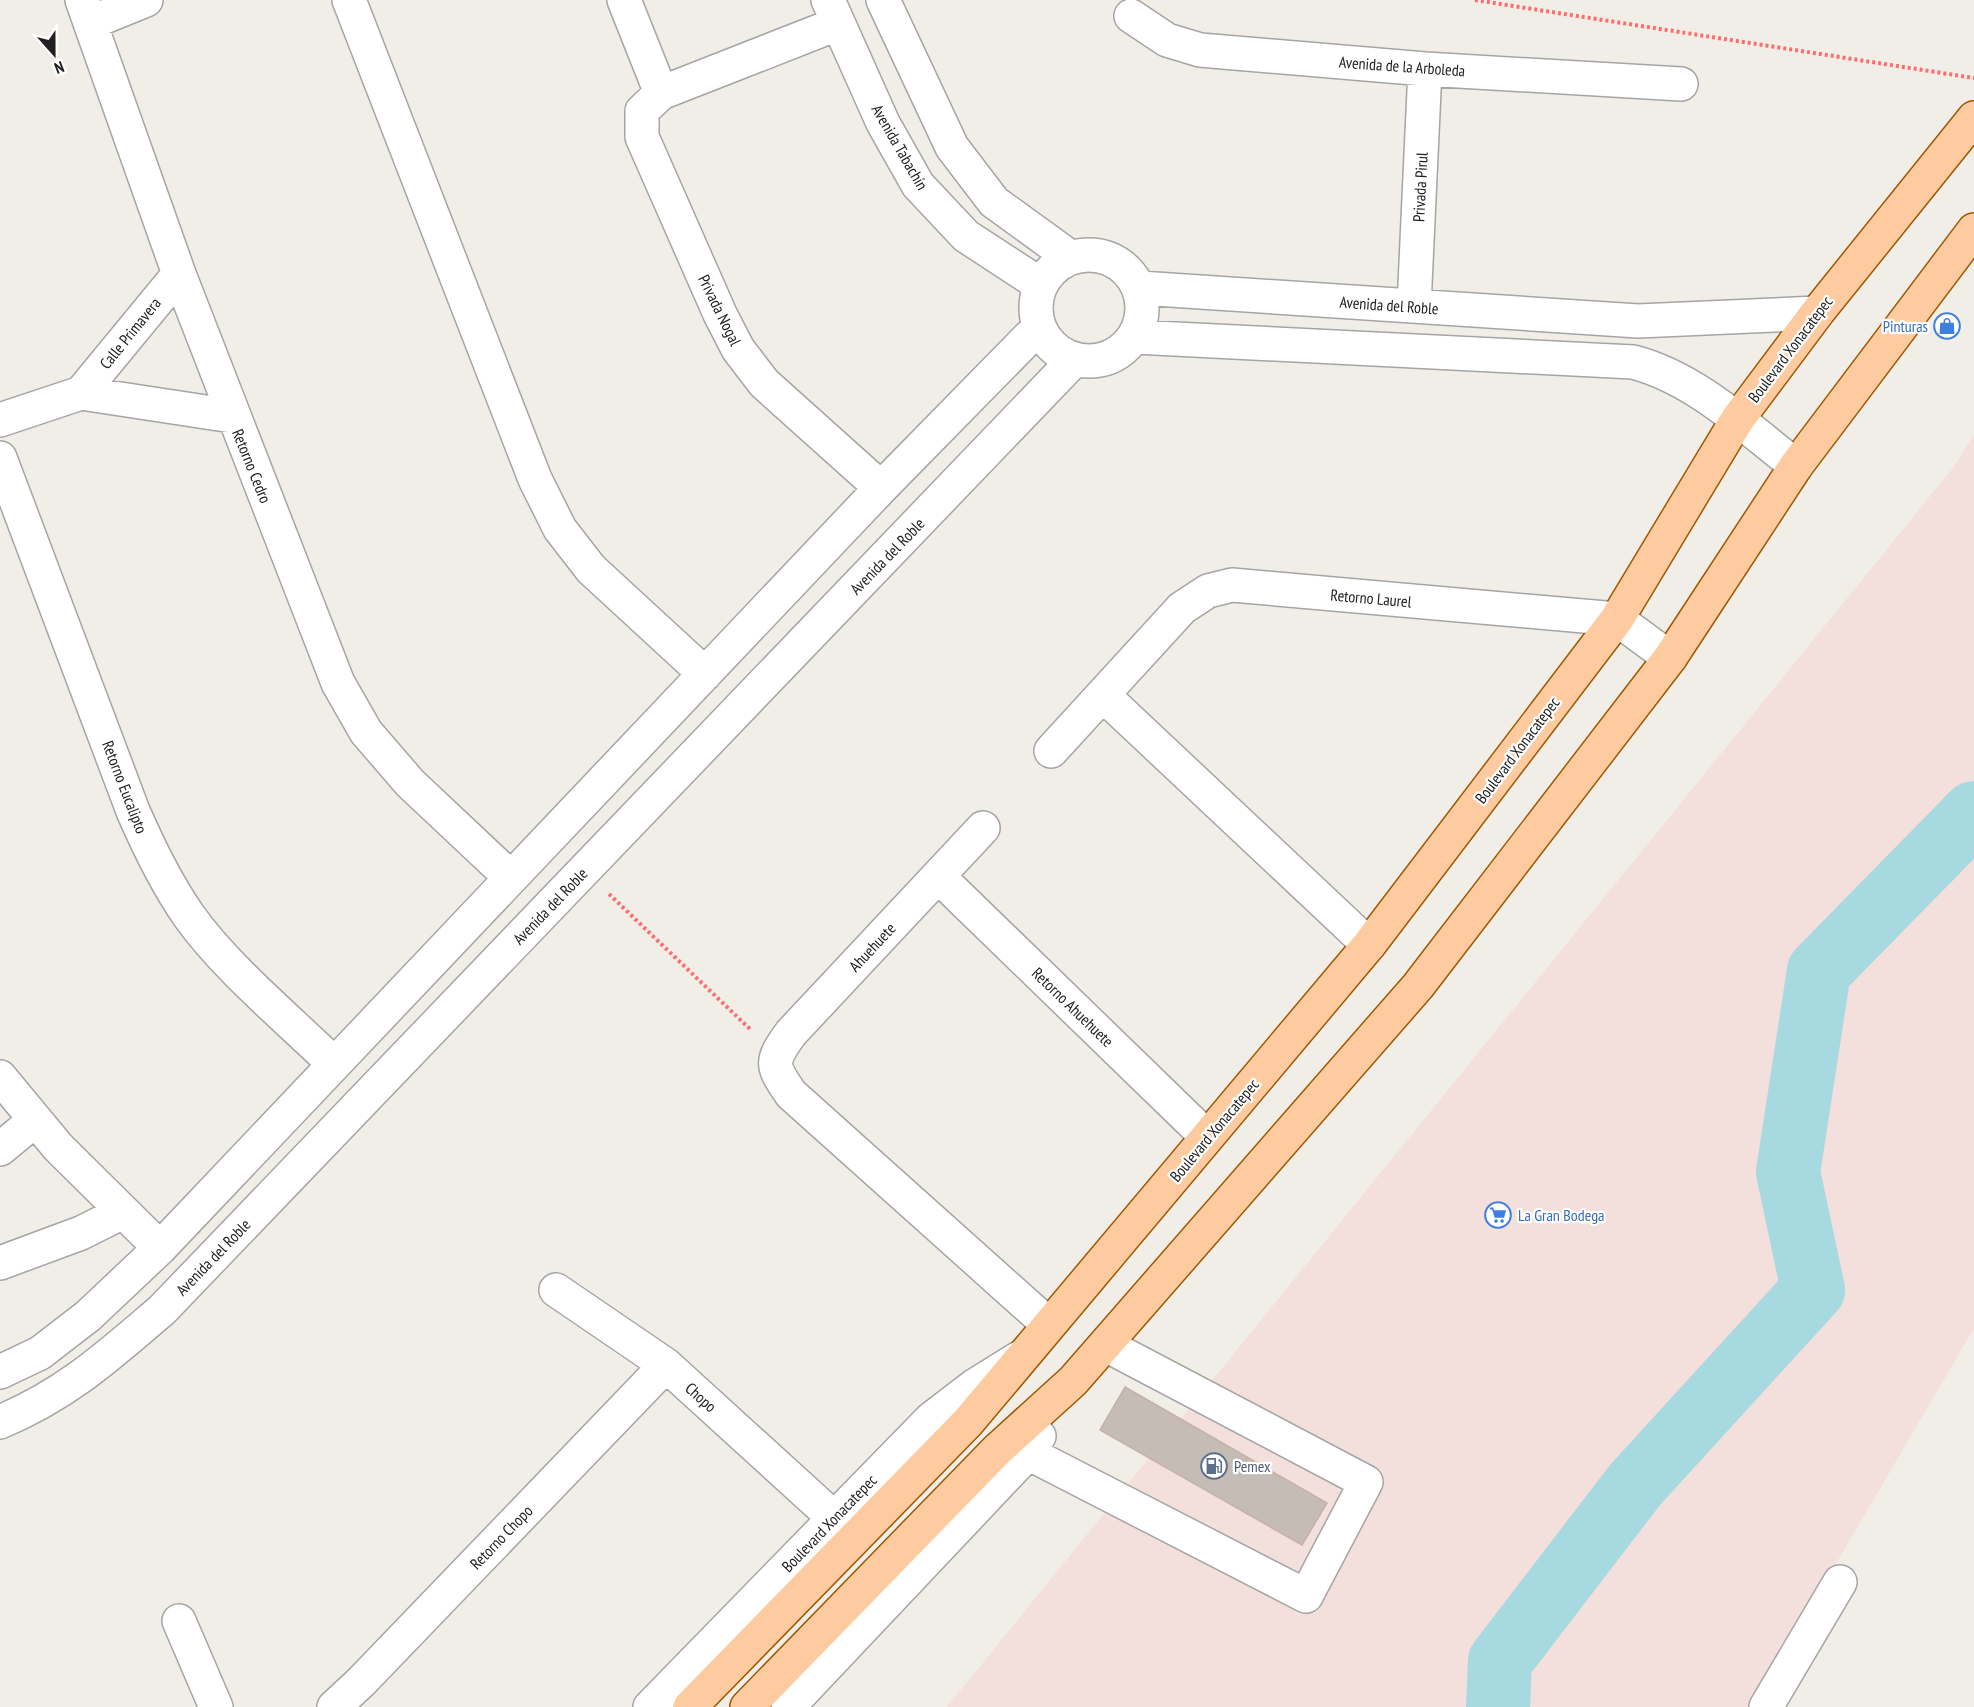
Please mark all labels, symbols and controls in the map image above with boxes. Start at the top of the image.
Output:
north arrow [24,24,84,84]
street label: Avenida de la Arboleda [1338,52,1466,80]
text: N [52,57,67,79]
street label: Avenida Tabachín [867,101,933,193]
street label: Privada Pirul [1408,151,1432,222]
street label: Privada Nogal [694,271,746,349]
street label: Avenida del Roble [1339,292,1439,318]
street label: Boulevard Xonacatepec [1743,292,1837,406]
street label: Calle Primavera [95,293,165,373]
shop icon: Pinturas [1932,311,1962,341]
place label: Pinturas [1883,316,1928,336]
street label: Retorno Cedro [228,426,276,506]
street label: Avenida del Roble [845,513,929,599]
street label: Retorno Laurel [1330,585,1413,612]
street label: Boulevard Xonacatepec [1470,693,1564,807]
street label: Retorno Eucalipto [98,738,152,836]
street label: Avenida del Roble [508,863,592,949]
street label: Ahuehuete [844,918,900,976]
street label: Retorno Ahuehuete [1028,963,1118,1051]
street label: Boulevard Xonacatepec [1165,1074,1263,1186]
supermarket icon: La Gran Bodega [1483,1200,1513,1230]
place label: La Gran Bodega [1518,1205,1604,1225]
street label: Avenida del Roble [171,1214,255,1300]
street label: Chopo [681,1378,721,1416]
fuel station icon: Pemex [1199,1451,1229,1481]
place label: Pemex [1234,1456,1271,1476]
street label: Boulevard Xonacatepec [777,1470,881,1576]
street label: Retorno Chopo [465,1501,537,1573]

